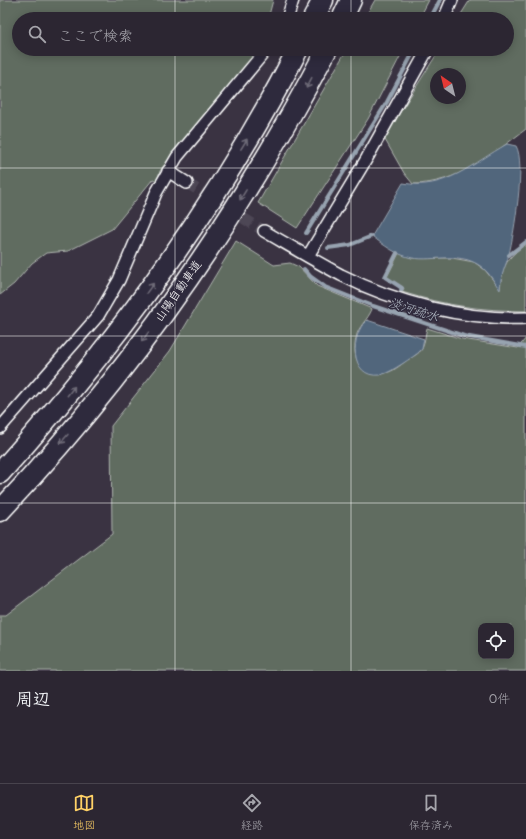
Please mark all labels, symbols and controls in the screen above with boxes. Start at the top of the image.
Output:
search box [12,12,514,56]
icon: search [26,23,48,45]
text: ここで検索 [58,25,133,45]
north arrow [430,68,466,104]
one-way arrow [304,77,312,89]
one-way arrow [241,138,249,150]
one-way arrow [238,189,246,201]
street label: 山陽自動車道 [150,256,204,325]
one-way arrow [146,282,154,293]
water label: 淡河疏水 [387,292,442,325]
one-way arrow [141,332,149,343]
one-way arrow [67,386,76,397]
one-way arrow [60,434,69,444]
map controls [478,623,514,659]
button: locate [478,623,514,659]
text: 周辺 [16,687,50,709]
text: 0件 [489,689,510,706]
tab: 地図 [73,792,95,832]
tab: 経路 [241,792,263,832]
tab: 保存済み [409,792,453,832]

